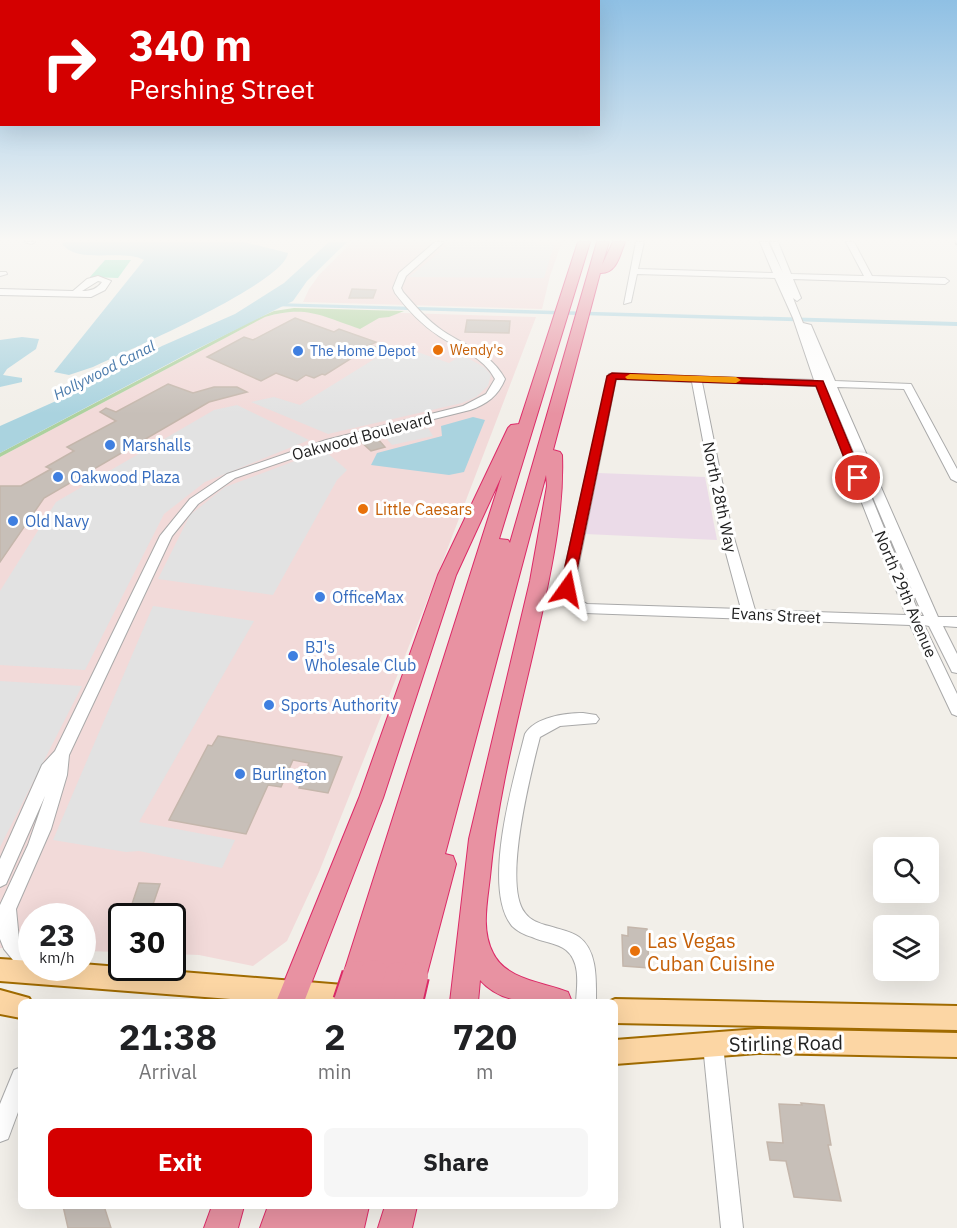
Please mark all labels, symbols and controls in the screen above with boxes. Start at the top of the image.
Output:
text: 340 m [129,18,252,73]
icon: right [30,24,108,102]
text: Pershing Street [129,71,315,106]
water label: Hollywood Canal [50,336,158,404]
place label: Wendy's [450,341,504,359]
place label: The Home Depot [310,342,416,360]
marker: Wendy's [431,343,445,357]
marker: The Home Depot [291,344,305,358]
street label: Oakwood Boulevard [290,408,434,464]
place label: Marshalls [122,435,191,455]
marker: Marshalls [103,438,117,452]
street label: North 28th Way [698,440,742,554]
pin [832,452,883,503]
icon: arrive [841,461,874,494]
place label: Oakwood Plaza [70,467,181,487]
marker: Oakwood Plaza [51,470,65,484]
place label: Little Caesars [375,499,472,519]
marker: Little Caesars [356,502,370,516]
place label: Old Navy [25,511,89,531]
marker: Old Navy [6,514,20,528]
street label: North 29th Avenue [870,528,942,661]
position arrow [535,557,599,621]
place label: OfficeMax [332,587,404,607]
marker: OfficeMax [313,590,327,604]
street label: Evans Street [730,603,822,627]
place label: BJ's Wholesale Club [305,637,416,675]
marker: BJ's Wholesale Club [286,649,300,663]
place label: Sports Authority [281,695,398,715]
marker: Sports Authority [262,698,276,712]
place label: Burlington [252,764,327,784]
marker: Burlington [233,767,247,781]
map controls [873,837,939,981]
button: search [873,837,939,903]
speed limit sign: 30 [108,903,186,981]
text: 23 [39,915,75,954]
button: layers [873,915,939,981]
place label: Las Vegas Cuban Cuisine [647,927,775,977]
marker: Las Vegas Cuban Cuisine [628,944,642,958]
text: km/h [39,948,75,967]
text: 21:38 [119,1013,217,1060]
text: 2 [324,1013,346,1060]
text: 720 [452,1013,517,1060]
street label: Stirling Road [729,1029,843,1057]
text: Arrival [139,1058,197,1085]
text: min [318,1058,352,1085]
text: m [476,1058,494,1085]
button: Exit [48,1128,312,1197]
button: Share [324,1128,588,1197]

